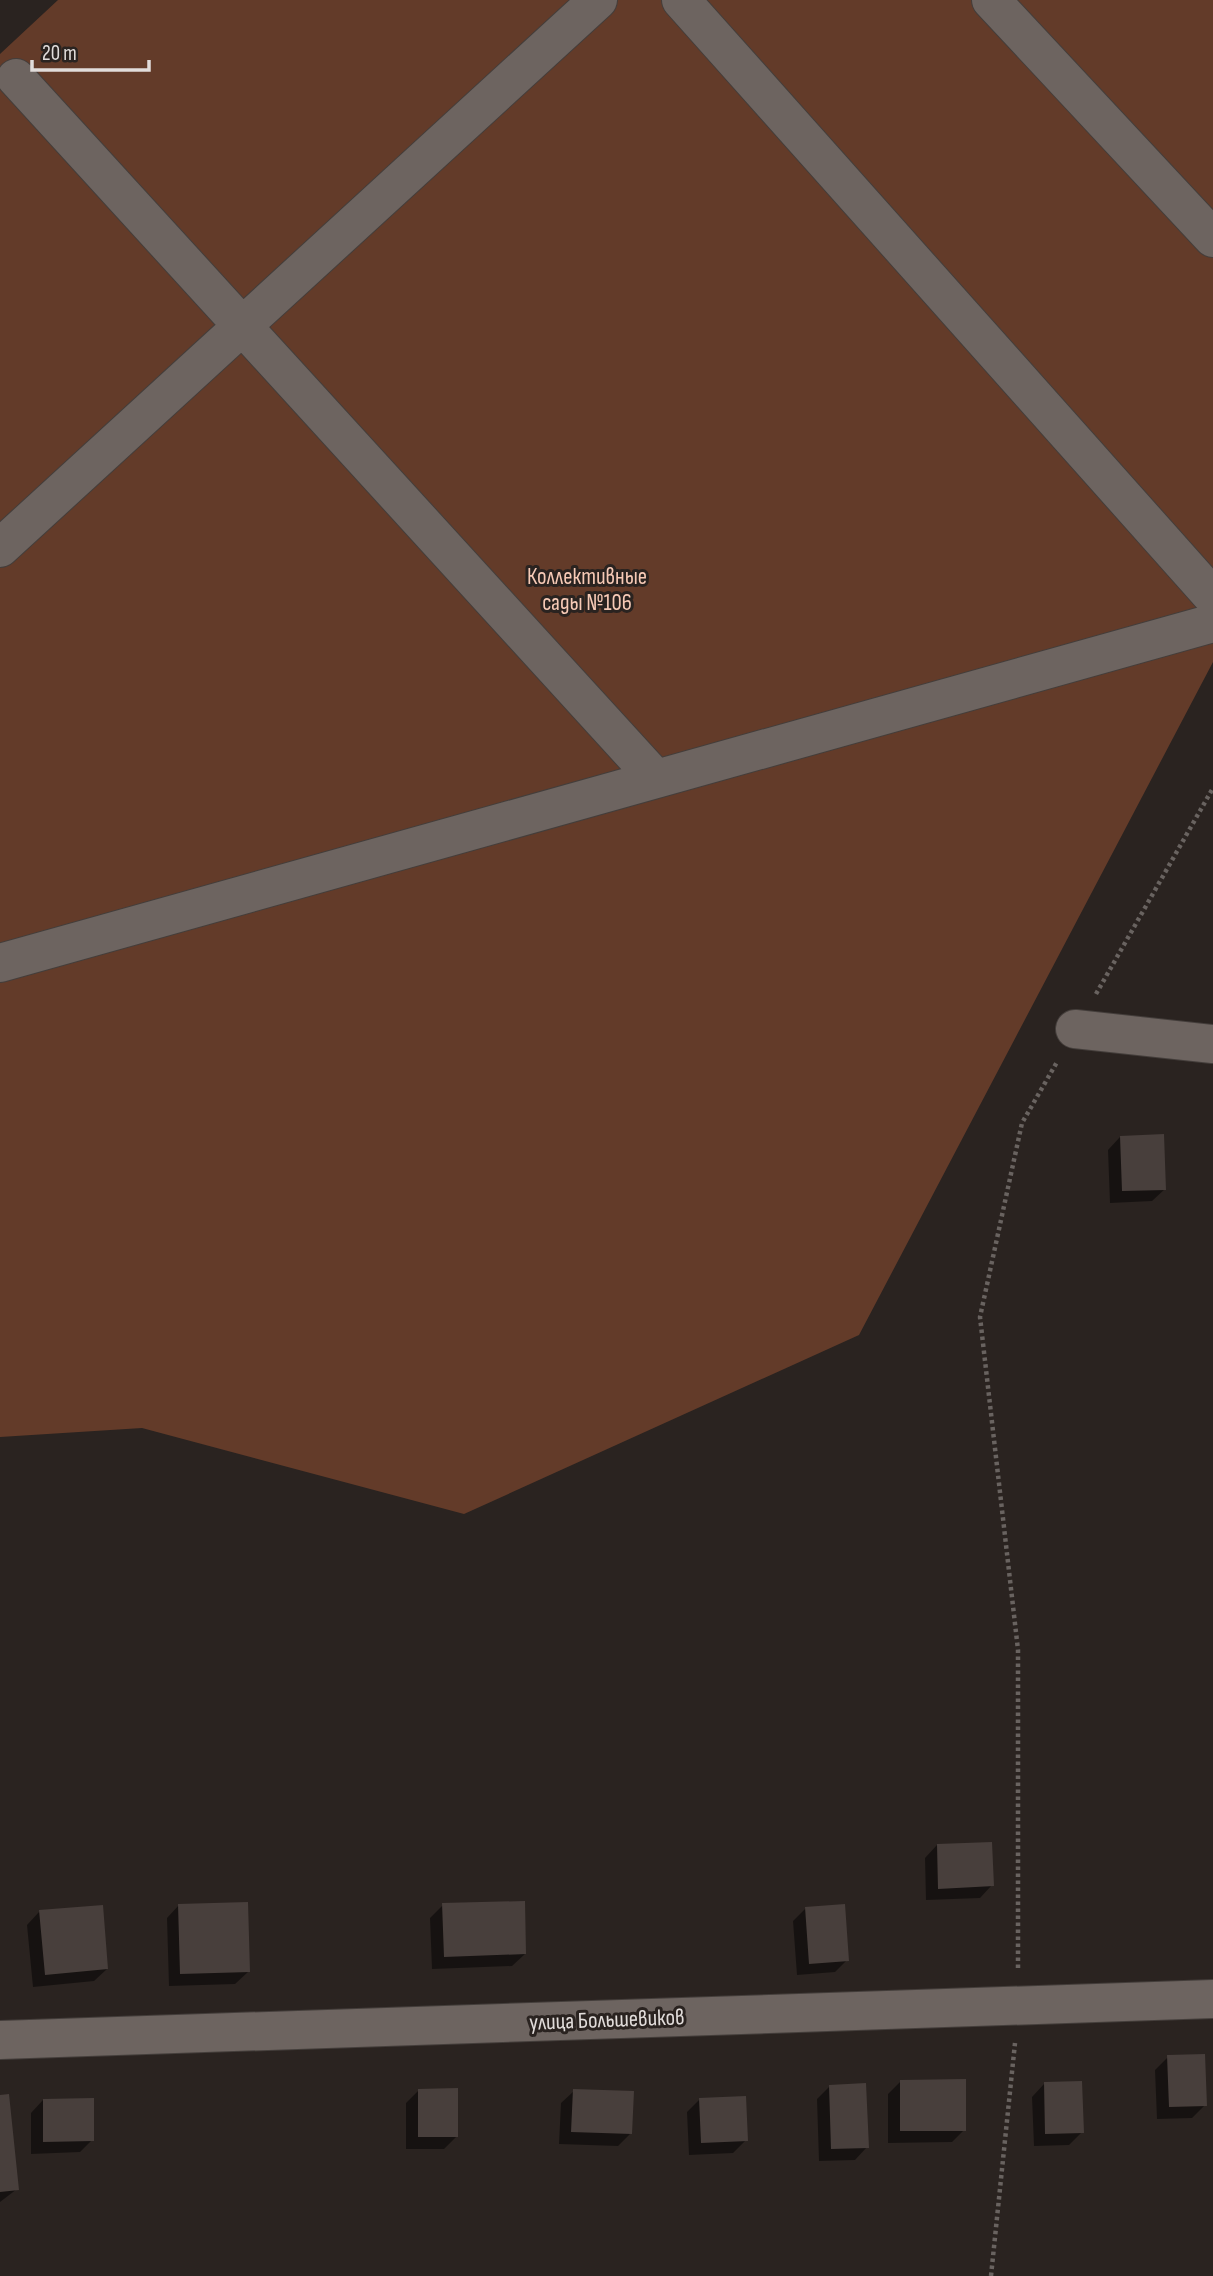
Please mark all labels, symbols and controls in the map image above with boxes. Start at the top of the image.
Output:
scale bar [32,28,149,72]
text: 20 m [42,41,77,66]
park label: Коллективные сады №106 [527,563,647,617]
street label: улица Большевиков [529,2003,685,2037]

